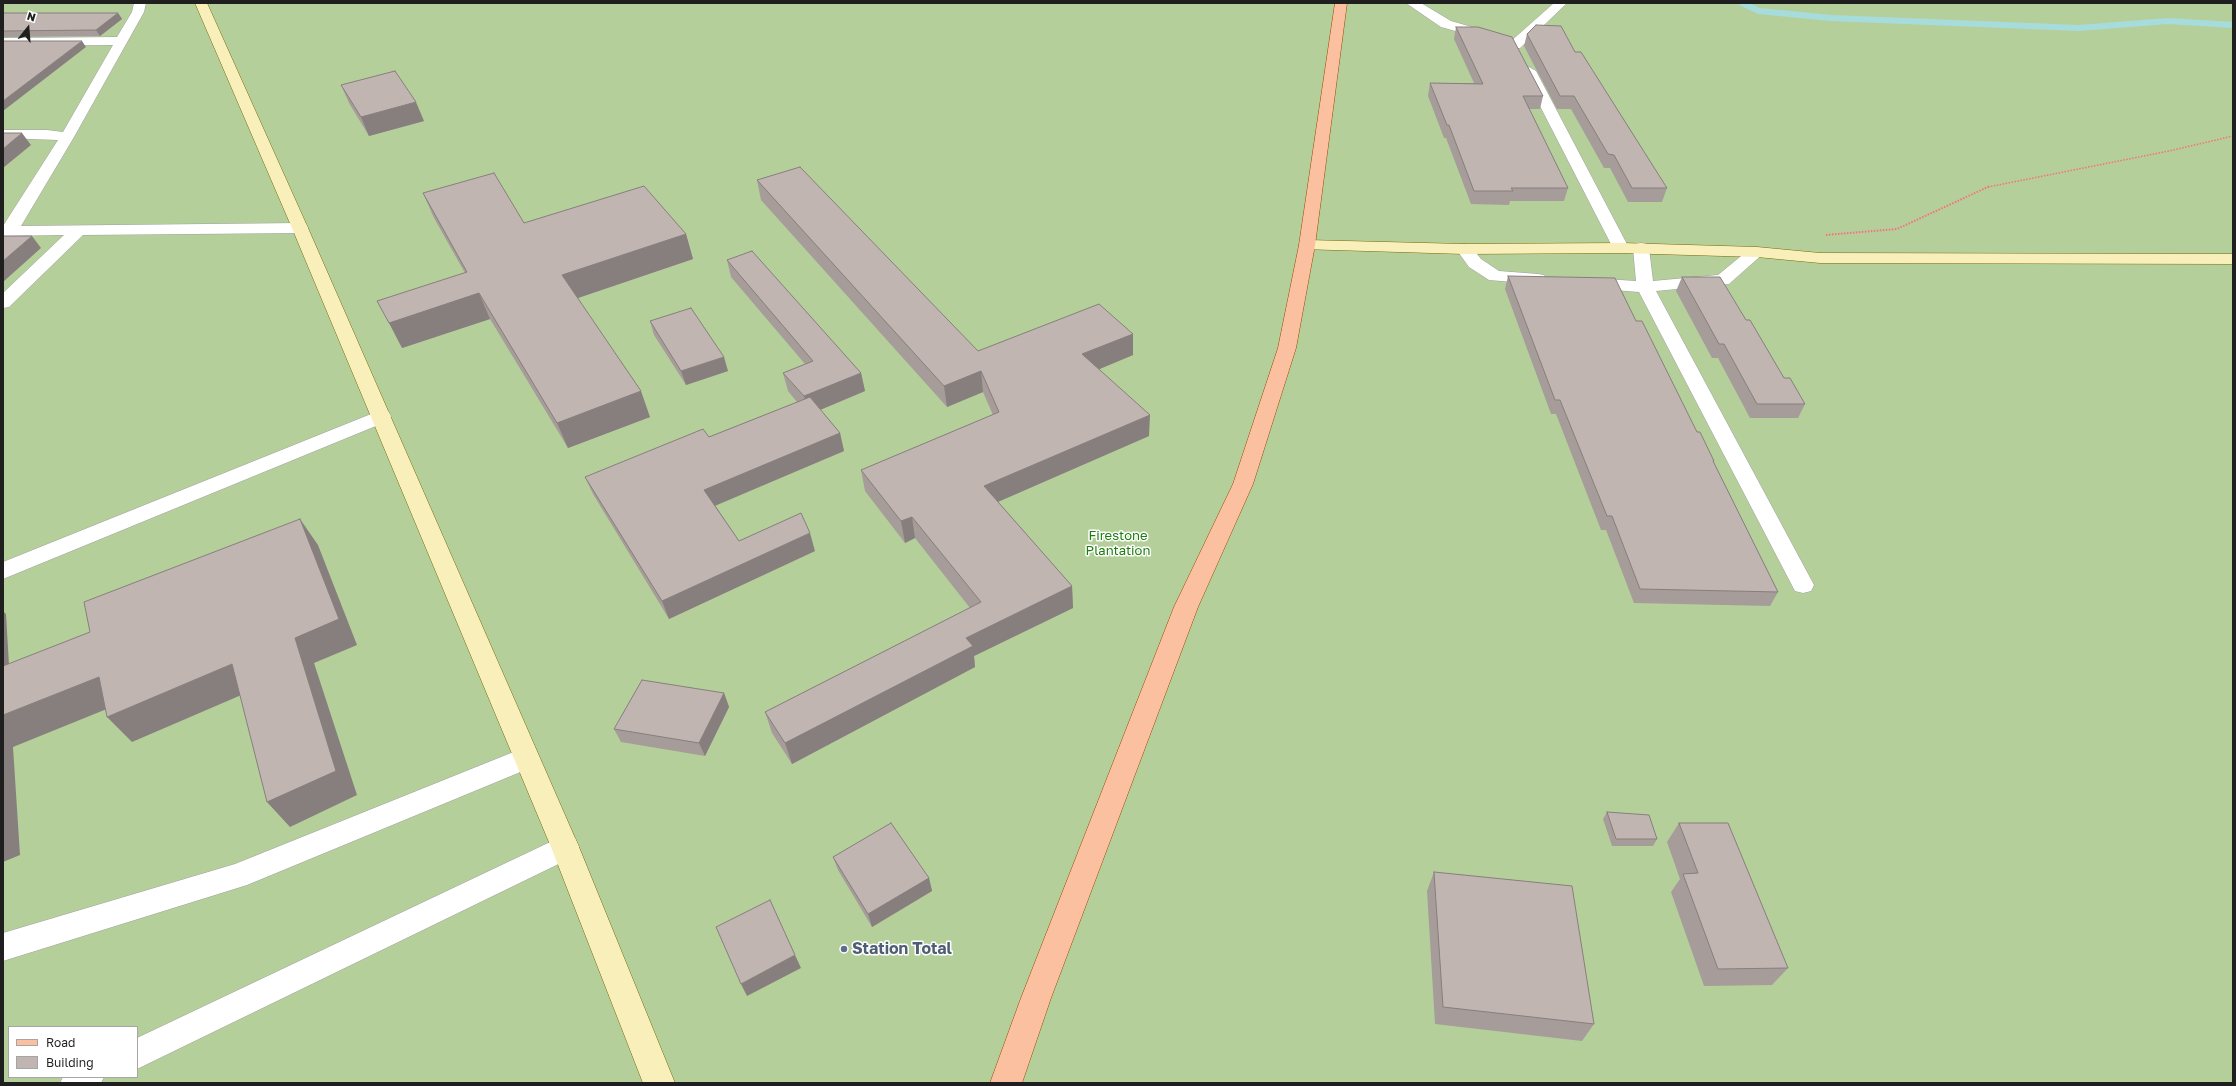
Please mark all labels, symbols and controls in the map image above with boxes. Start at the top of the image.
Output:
north arrow [8,8,48,48]
text: N [26,9,38,23]
park label: Firestone Plantation [1086,528,1150,559]
place label: Station Total [852,939,952,959]
marker: Station Total [839,944,849,954]
legend [8,1026,138,1078]
text: Road [46,1035,75,1050]
text: Building [46,1055,94,1070]

